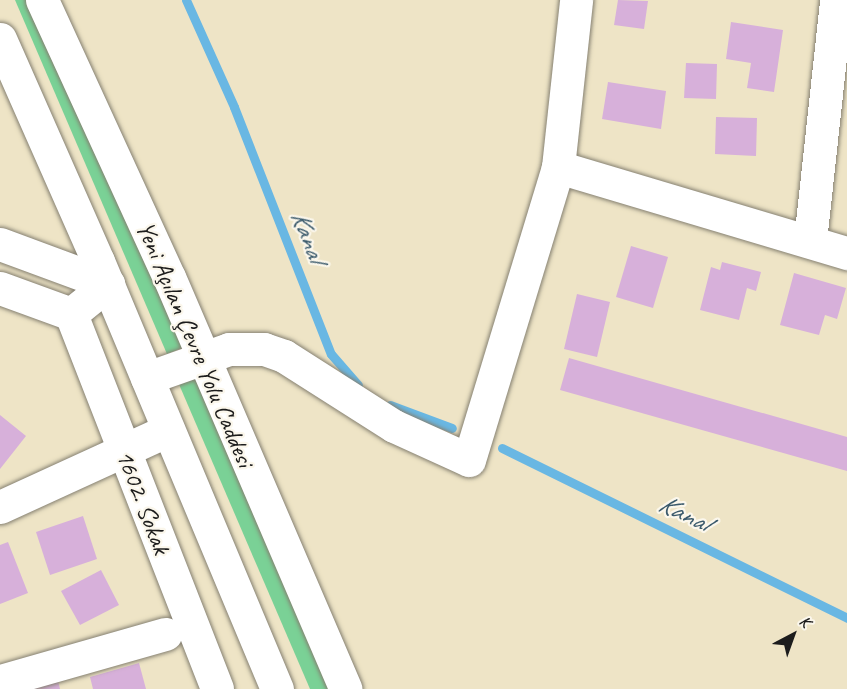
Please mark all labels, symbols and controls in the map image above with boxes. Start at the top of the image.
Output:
water label: Kanal [284,206,332,266]
street label: Yeni Açılan Çevre Yolu Caddesi [129,216,261,472]
street label: 1602. Sokak [109,445,177,559]
water label: Kanal [654,487,714,539]
north arrow [763,605,823,665]
text: K [795,611,814,632]

